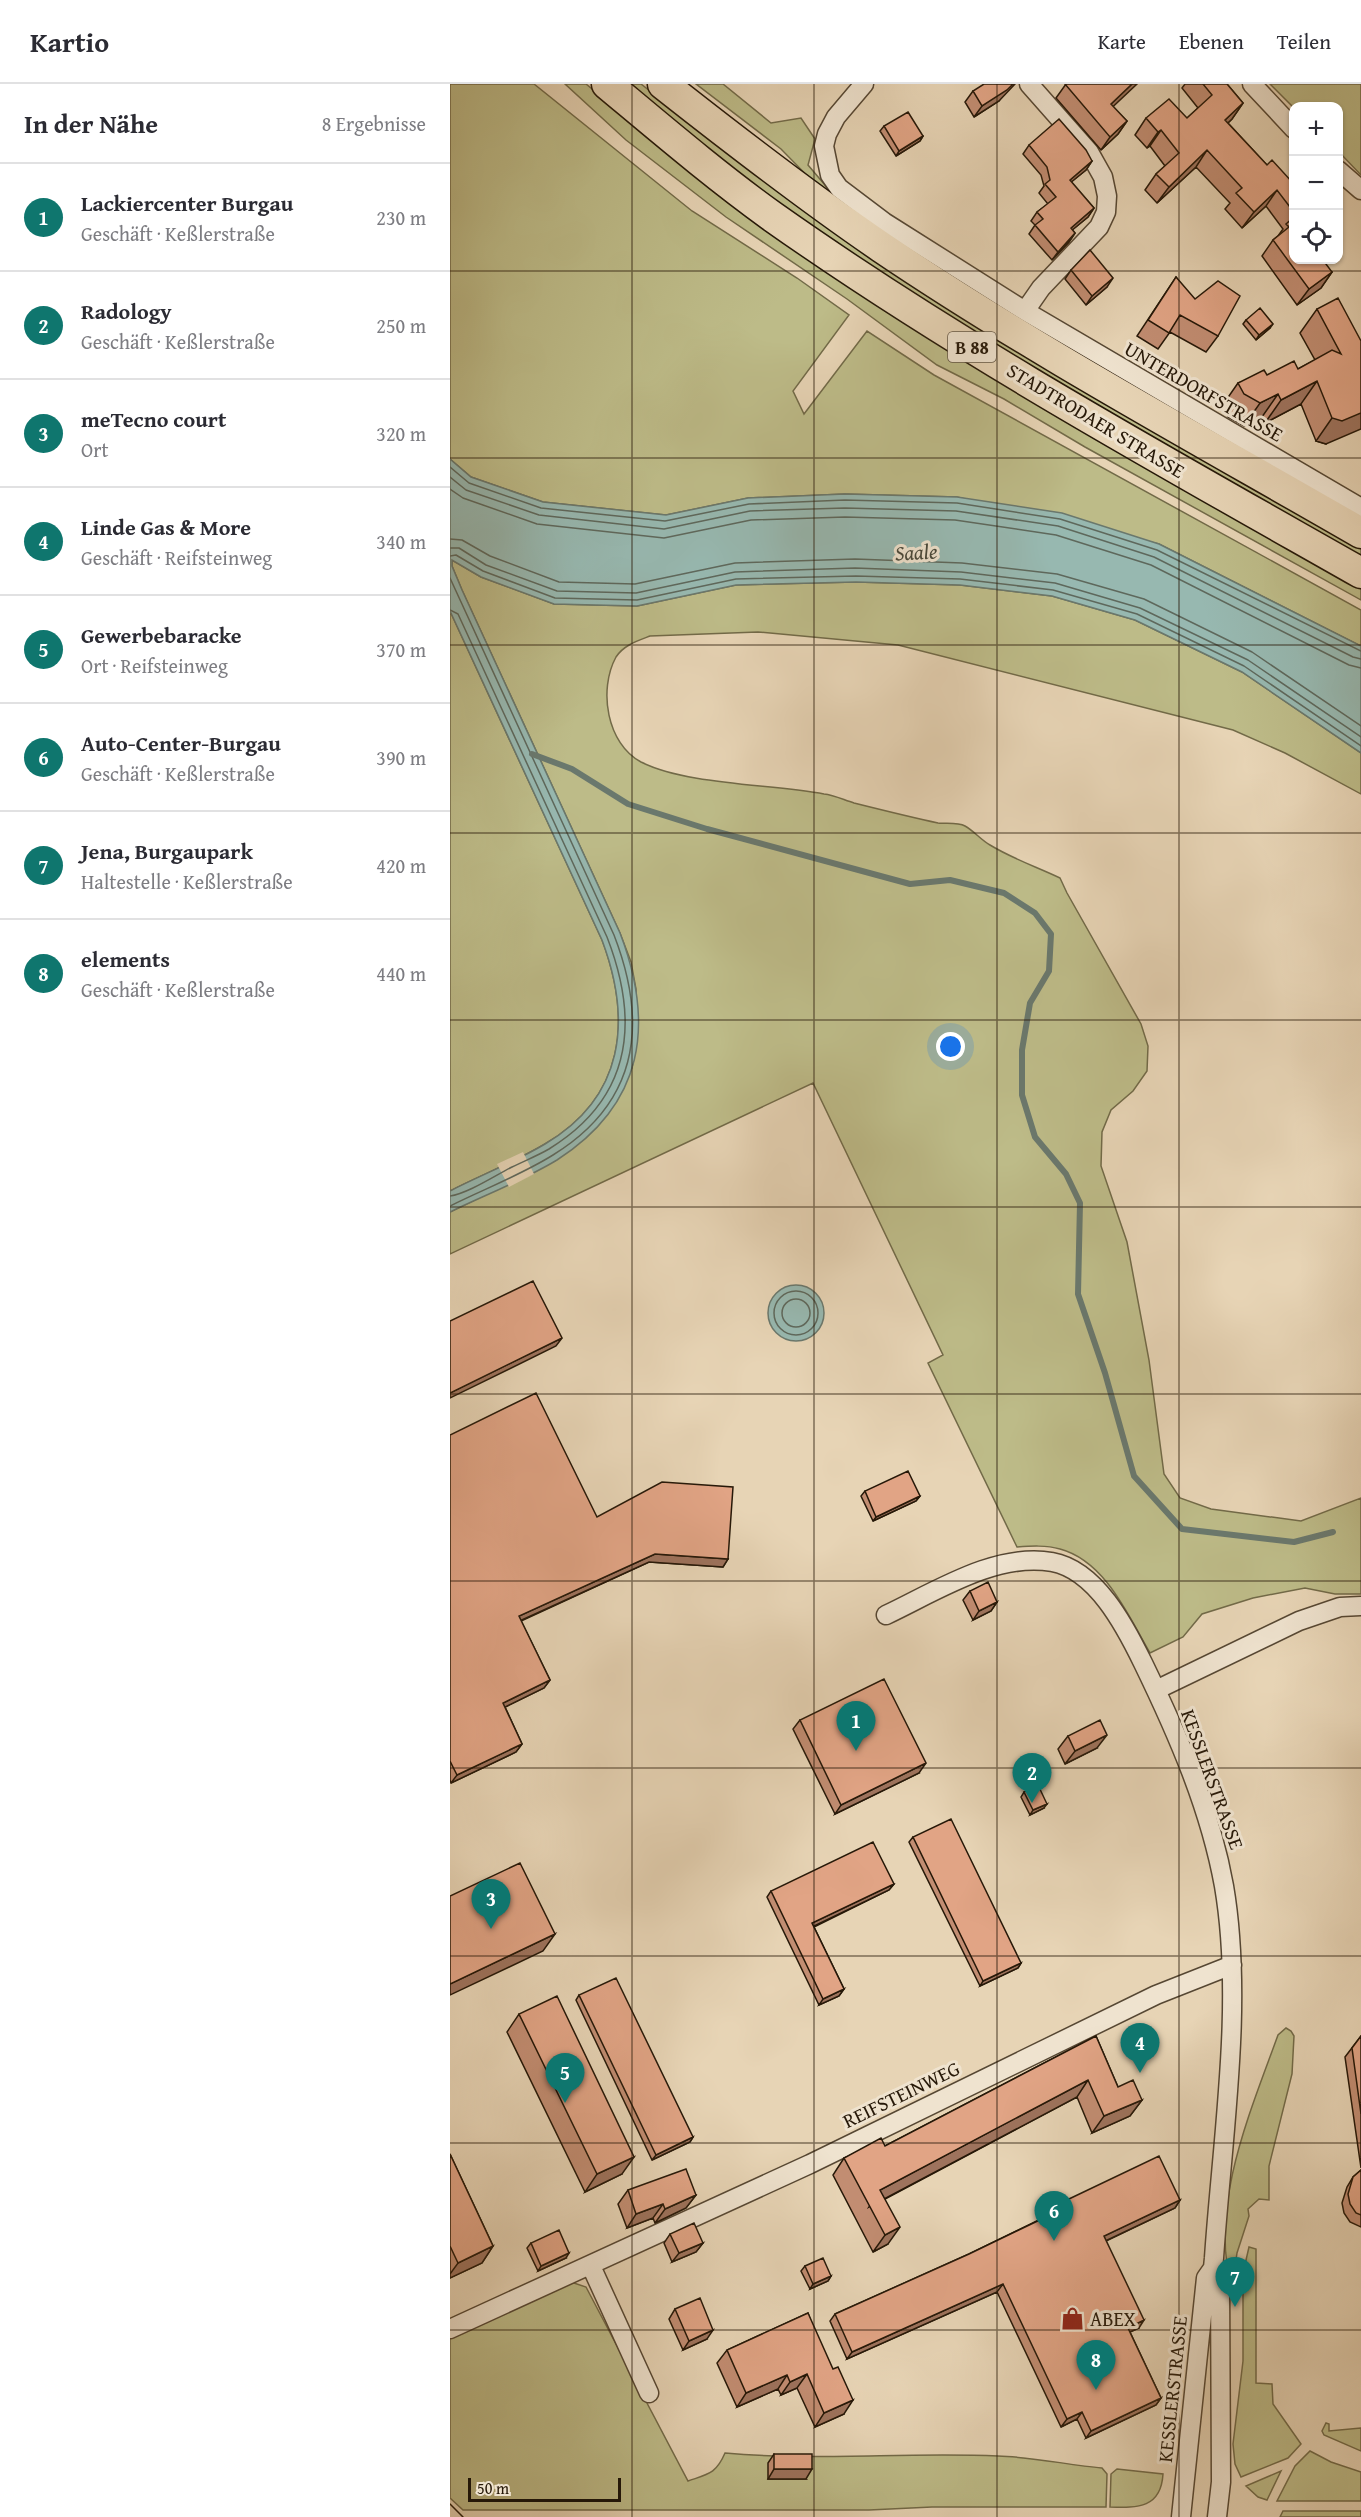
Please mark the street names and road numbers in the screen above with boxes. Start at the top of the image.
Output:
road number: B 88 [948,332,996,362]
street label: UNTERDORFSTRASSE [1119,334,1289,448]
street label: STADTRODAER STRASSE [1002,355,1190,485]
street label: KESSLERSTRASSE [1174,1705,1252,1853]
street label: REIFSTEINWEG [838,2053,965,2135]
street label: KESSLERSTRASSE [1150,2314,1194,2464]

